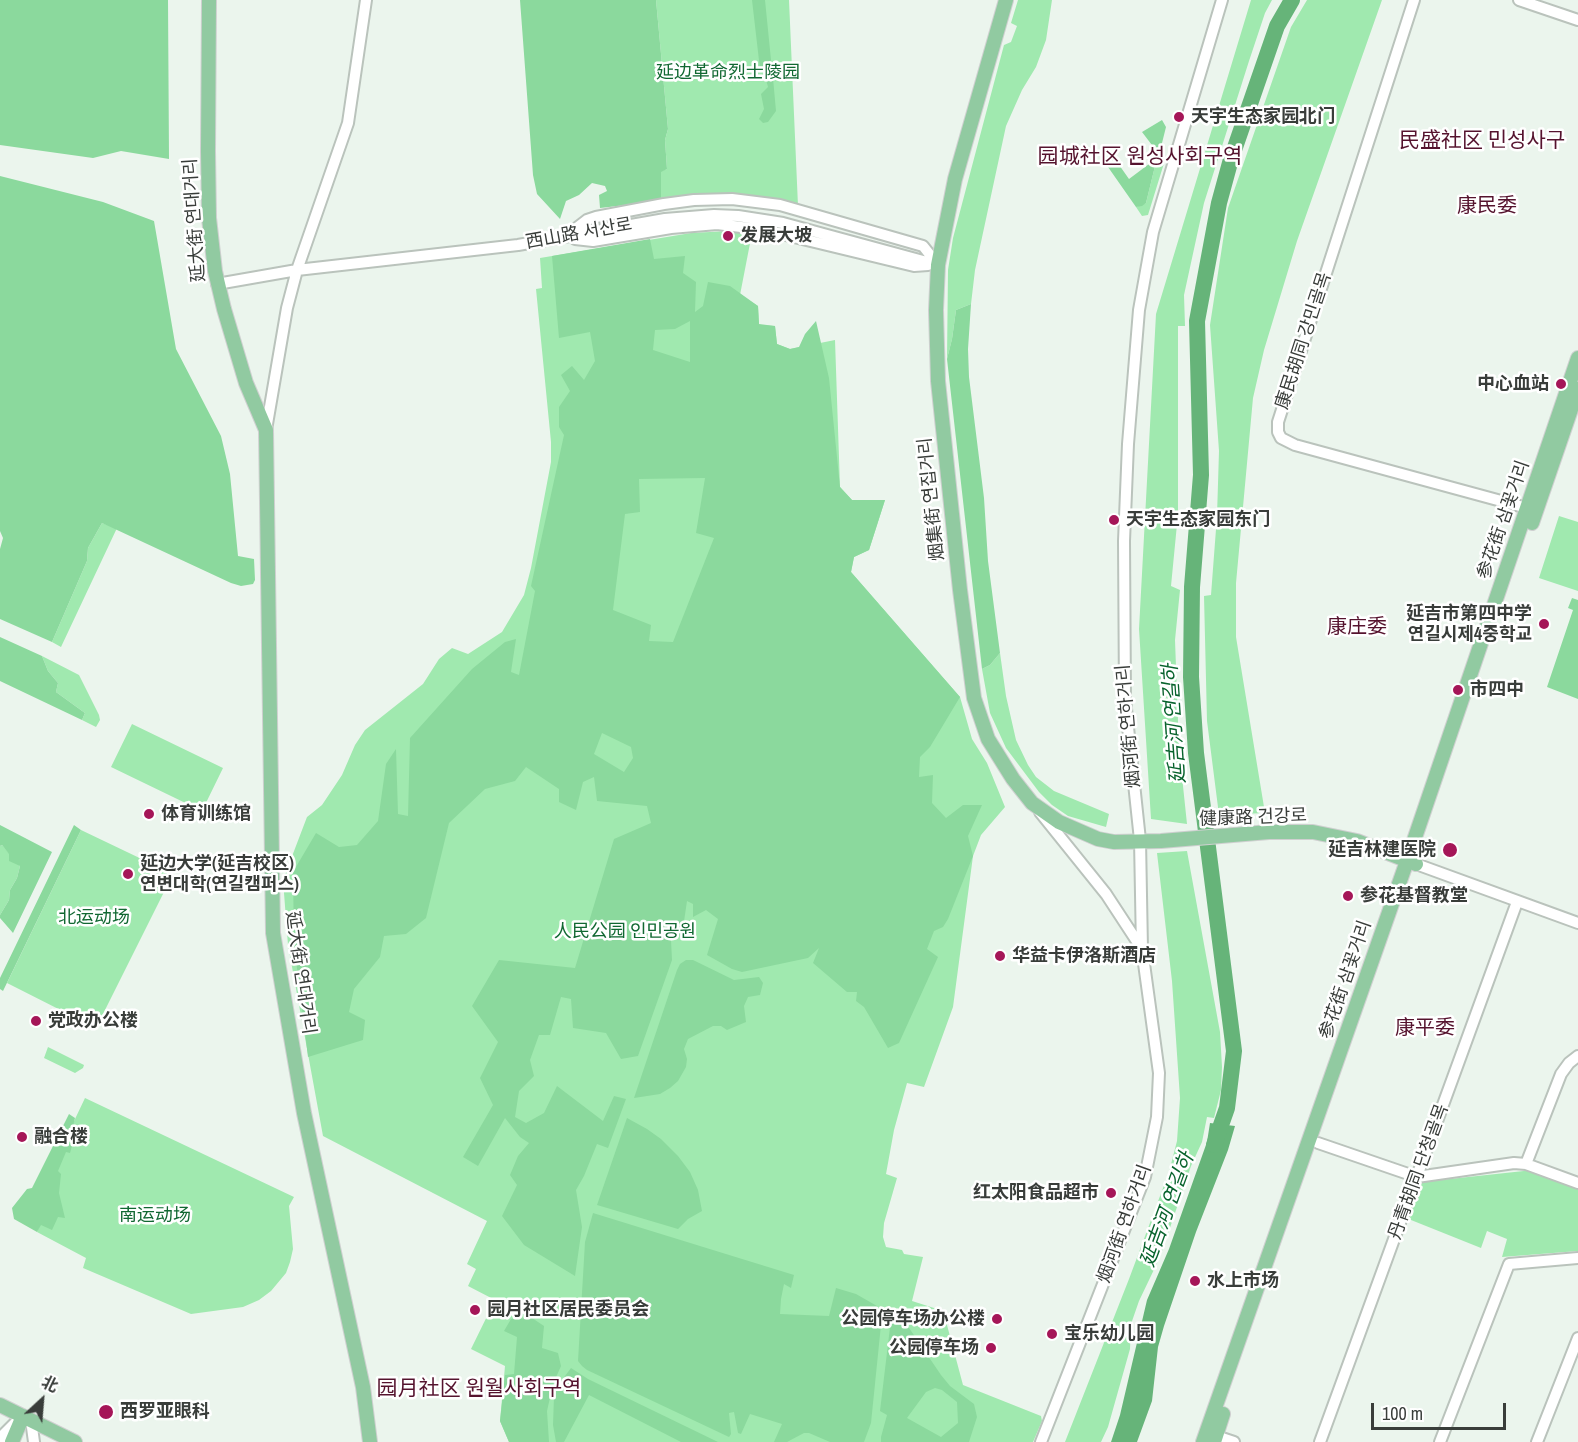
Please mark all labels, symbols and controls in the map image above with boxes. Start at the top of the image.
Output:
park label: 延边革命烈士陵园 [656,62,800,84]
place label: 天宇生态家园北门 [1191,106,1335,128]
marker: 天宇生态家园北门 [1172,110,1186,124]
district label: 民盛社区 민성사구 [1399,128,1565,154]
district label: 园城社区 원성사회구역 [1038,144,1242,170]
street label: 延大街 연대거리 [180,157,210,283]
district label: 康民委 [1457,195,1517,219]
street label: 西山路 서산로 [524,214,634,254]
place label: 发展大坡 [740,225,812,247]
marker: 发展大坡 [721,229,735,243]
street label: 康民胡同 강민골목 [1272,270,1336,412]
place label: 中心血站 [1477,373,1549,395]
marker: 中心血站 [1554,377,1568,391]
street label: 烟集街 연집거리 [915,436,949,562]
street label: 参花街 삼꽃거리 [1474,458,1534,582]
place label: 天宇生态家园东门 [1126,509,1270,531]
marker: 天宇生态家园东门 [1107,513,1121,527]
place label: 延吉市第四中学 연길시제4중학교 [1406,603,1532,646]
district label: 康庄委 [1327,616,1387,640]
marker: 延吉市第四中学 연길시제4중학교 [1537,617,1551,631]
street label: 烟河街 연하거리 [1113,663,1145,789]
water label: 延吉河 연길하 [1159,663,1191,785]
place label: 市四中 [1470,679,1524,701]
marker: 市四中 [1451,683,1465,697]
place label: 体育训练馆 [161,803,251,825]
street label: 健康路 건강로 [1199,805,1307,831]
marker: 体育训练馆 [142,807,156,821]
place label: 延吉林建医院 [1328,839,1436,861]
marker: 延吉林建医院 [1441,841,1459,859]
place label: 延边大学(延吉校区) 연변대학(연길캠퍼스) [140,853,299,896]
marker: 延边大学(延吉校区) 연변대학(연길캠퍼스) [121,867,135,881]
place label: 参花基督教堂 [1360,885,1468,907]
marker: 参花基督教堂 [1341,889,1355,903]
park label: 北运动场 [58,907,130,929]
street label: 延大街 연대거리 [281,910,319,1036]
street label: 参花街 삼꽃거리 [1316,918,1376,1042]
park label: 人民公园 인민공원 [554,921,696,943]
place label: 华益卡伊洛斯酒店 [1012,945,1156,967]
marker: 华益卡伊洛斯酒店 [993,949,1007,963]
place label: 党政办公楼 [48,1010,138,1032]
marker: 党政办公楼 [29,1014,43,1028]
district label: 康平委 [1395,1017,1455,1041]
street label: 丹青胡同 단청골목 [1385,1101,1453,1243]
place label: 融合楼 [34,1126,88,1148]
marker: 融合楼 [15,1130,29,1144]
water label: 延吉河 연길하 [1136,1150,1200,1270]
street label: 烟河街 연하거리 [1094,1162,1156,1286]
place label: 红太阳食品超市 [973,1182,1099,1204]
marker: 红太阳食品超市 [1104,1186,1118,1200]
park label: 南运动场 [119,1205,191,1227]
place label: 水上市场 [1207,1270,1279,1292]
marker: 水上市场 [1188,1274,1202,1288]
place label: 园月社区居民委员会 [487,1299,649,1321]
marker: 园月社区居民委员会 [468,1303,482,1317]
place label: 公园停车场办公楼 [841,1308,985,1330]
marker: 公园停车场办公楼 [990,1312,1004,1326]
place label: 宝乐幼儿园 [1064,1323,1154,1345]
marker: 宝乐幼儿园 [1045,1327,1059,1341]
place label: 公园停车场 [889,1337,979,1359]
marker: 公园停车场 [984,1341,998,1355]
north arrow [12,1370,72,1430]
text: 北 [38,1370,62,1397]
district label: 园月社区 원월사회구역 [377,1376,581,1402]
scale bar [1374,1391,1509,1429]
place label: 西罗亚眼科 [120,1401,210,1423]
text: 100 m [1382,1401,1423,1426]
marker: 西罗亚眼科 [97,1403,115,1421]

